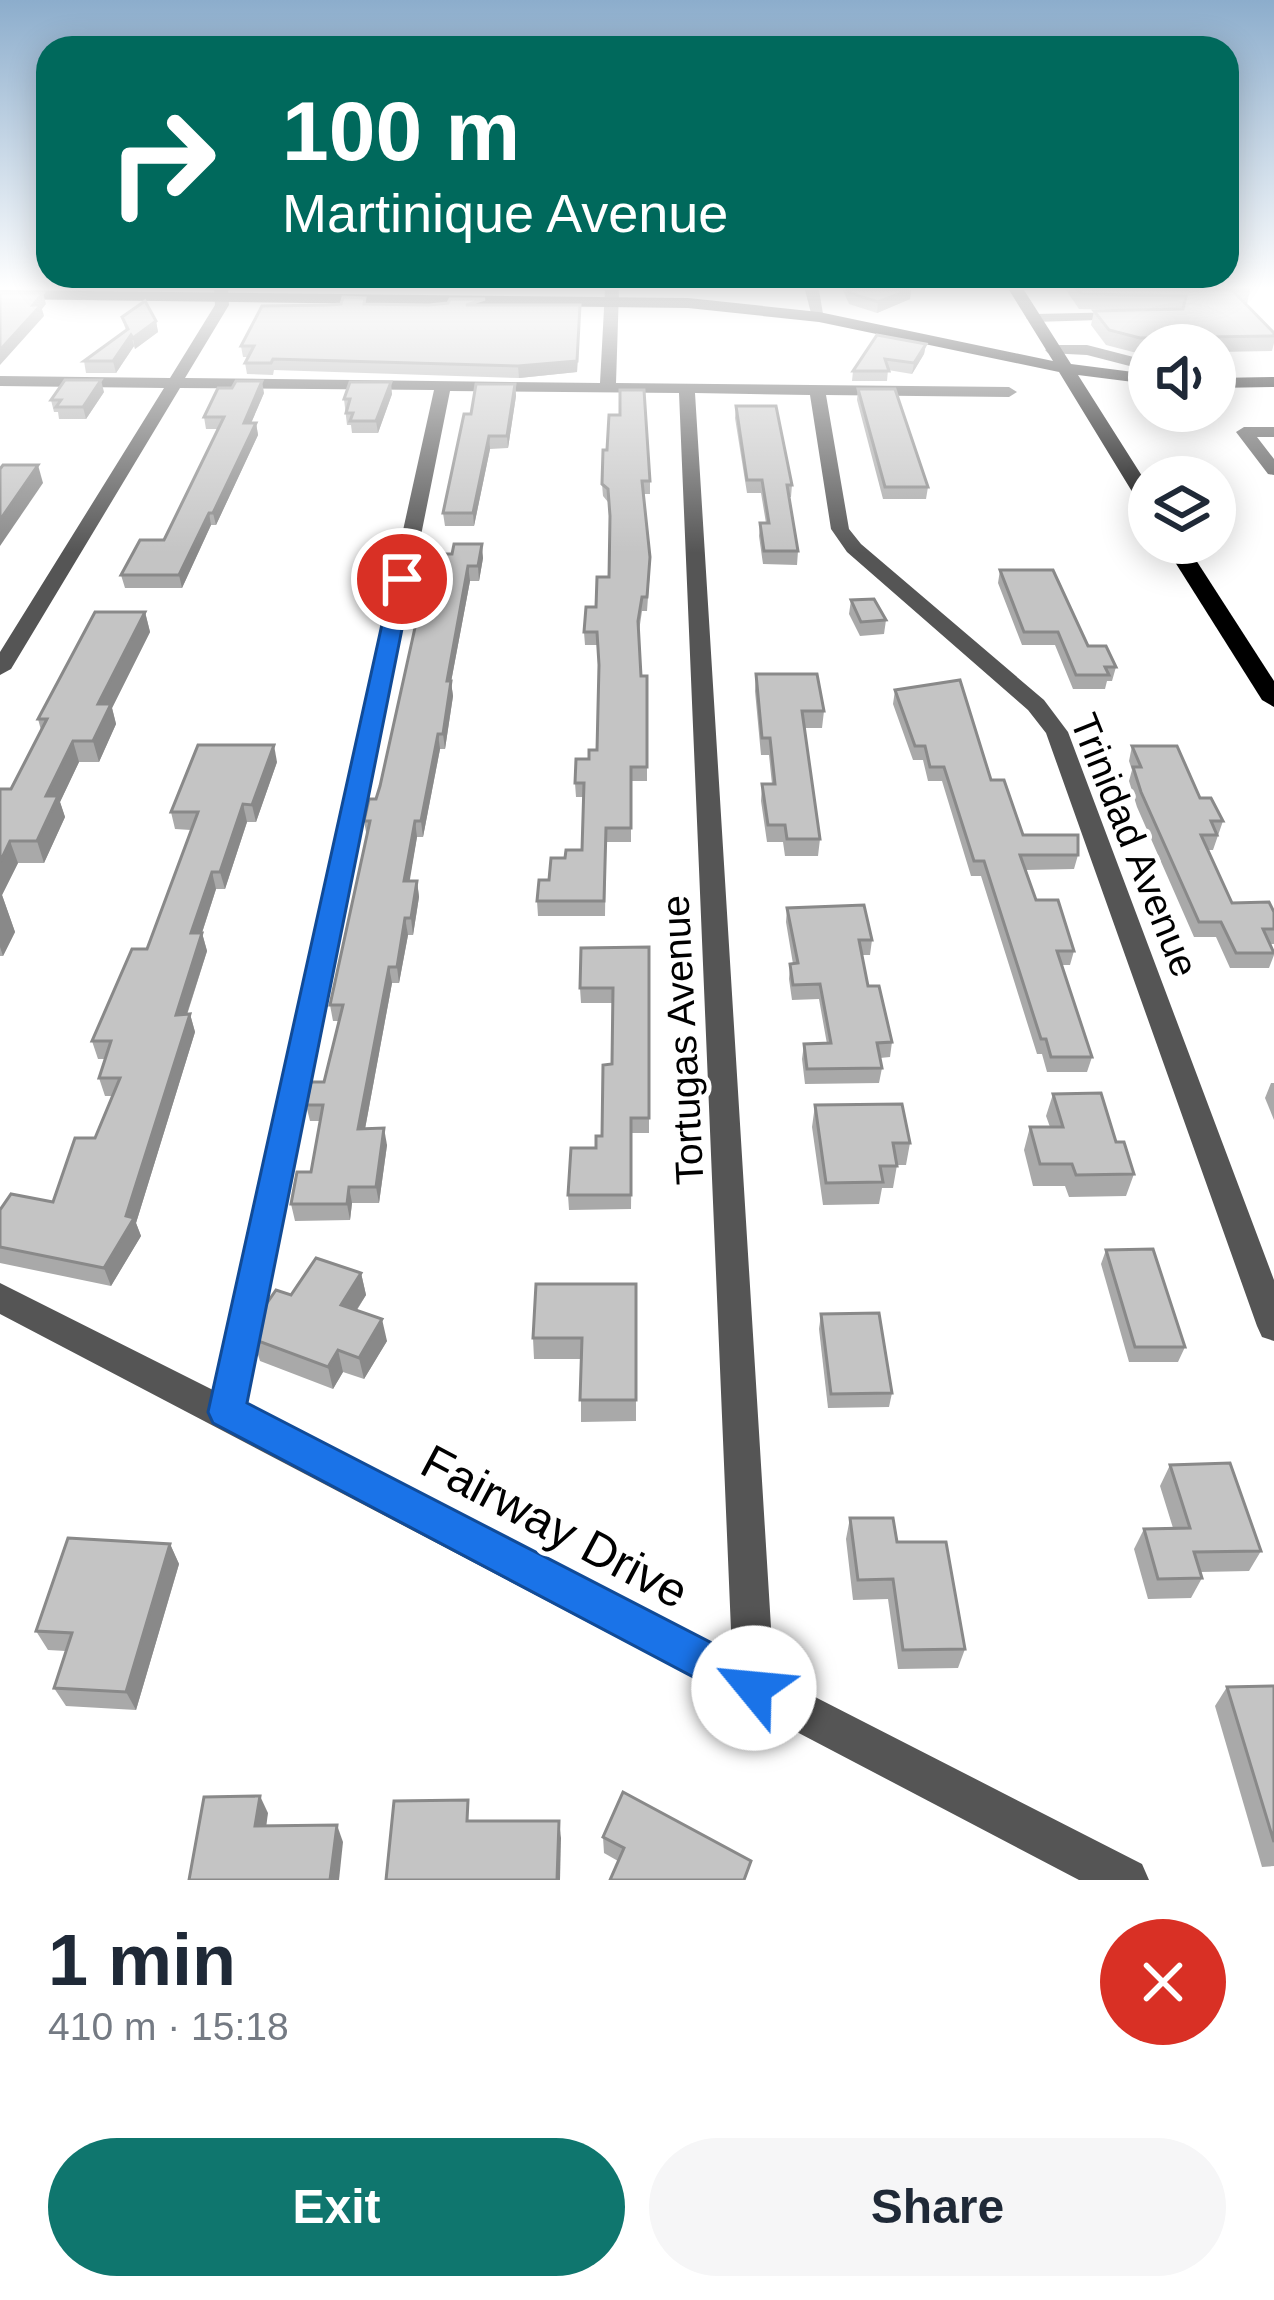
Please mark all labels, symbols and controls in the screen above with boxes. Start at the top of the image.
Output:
icon: right [84,84,240,240]
text: 100 m [282,84,520,178]
text: Martinique Avenue [282,183,728,243]
map controls [1128,324,1236,564]
button: sound [1128,324,1236,432]
button: layers [1128,456,1236,564]
pin [351,528,453,630]
icon: arrive [369,546,435,612]
street label: Trinidad Avenue [1062,707,1207,983]
street label: Tortugas Avenue [653,894,712,1186]
street label: Fairway Drive [413,1434,697,1619]
position arrow [691,1625,817,1751]
button: close [1100,1919,1226,2045]
text: 1 min [48,1920,236,2000]
text: 410 m · 15:18 [48,2005,289,2048]
button: Exit [48,2138,625,2276]
button: Share [649,2138,1226,2276]

